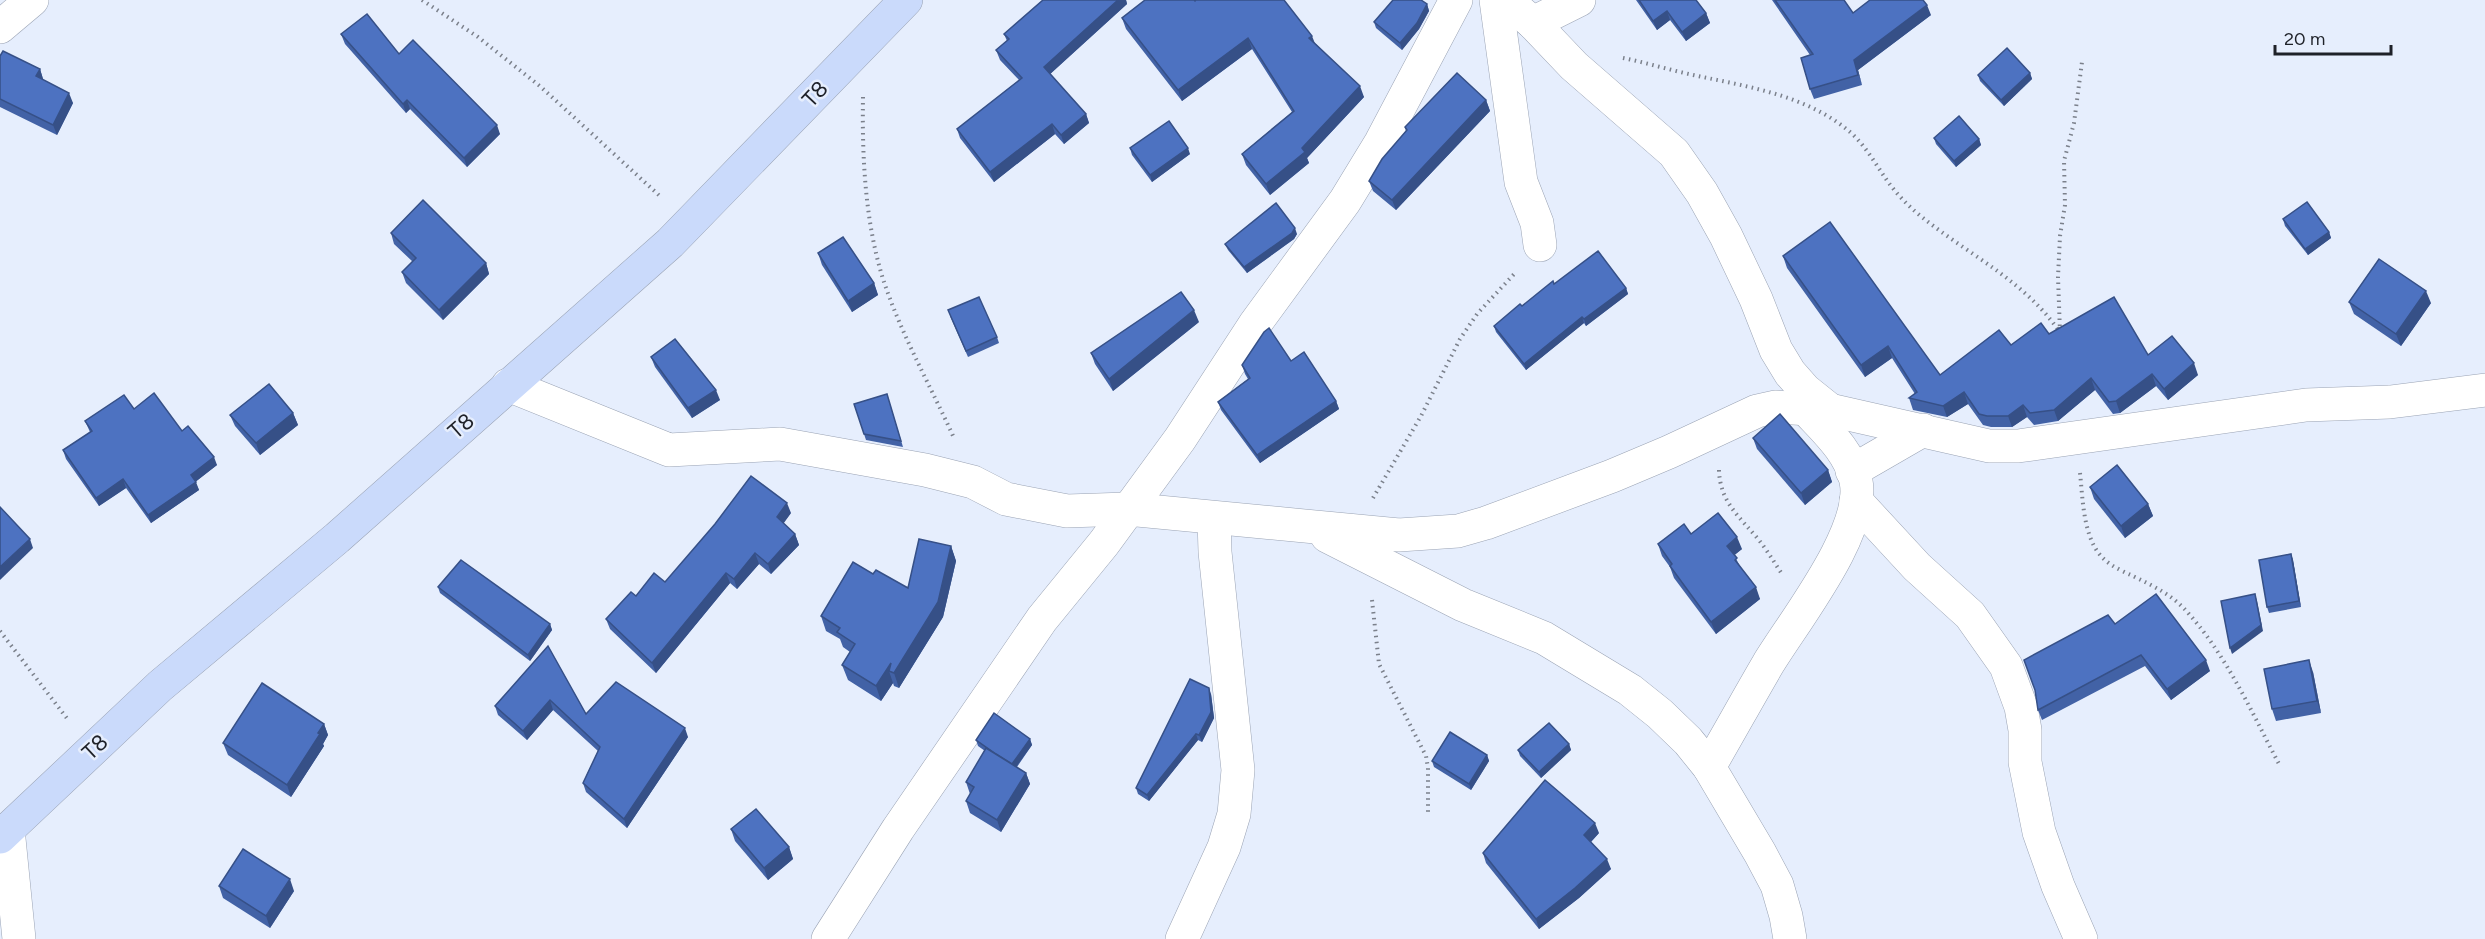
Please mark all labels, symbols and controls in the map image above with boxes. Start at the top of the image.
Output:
scale bar [2275,18,2390,56]
text: 20 m [2284,28,2325,50]
street label: T8 [796,75,834,113]
street label: T8 [442,407,480,445]
street label: T8 [76,728,114,766]

